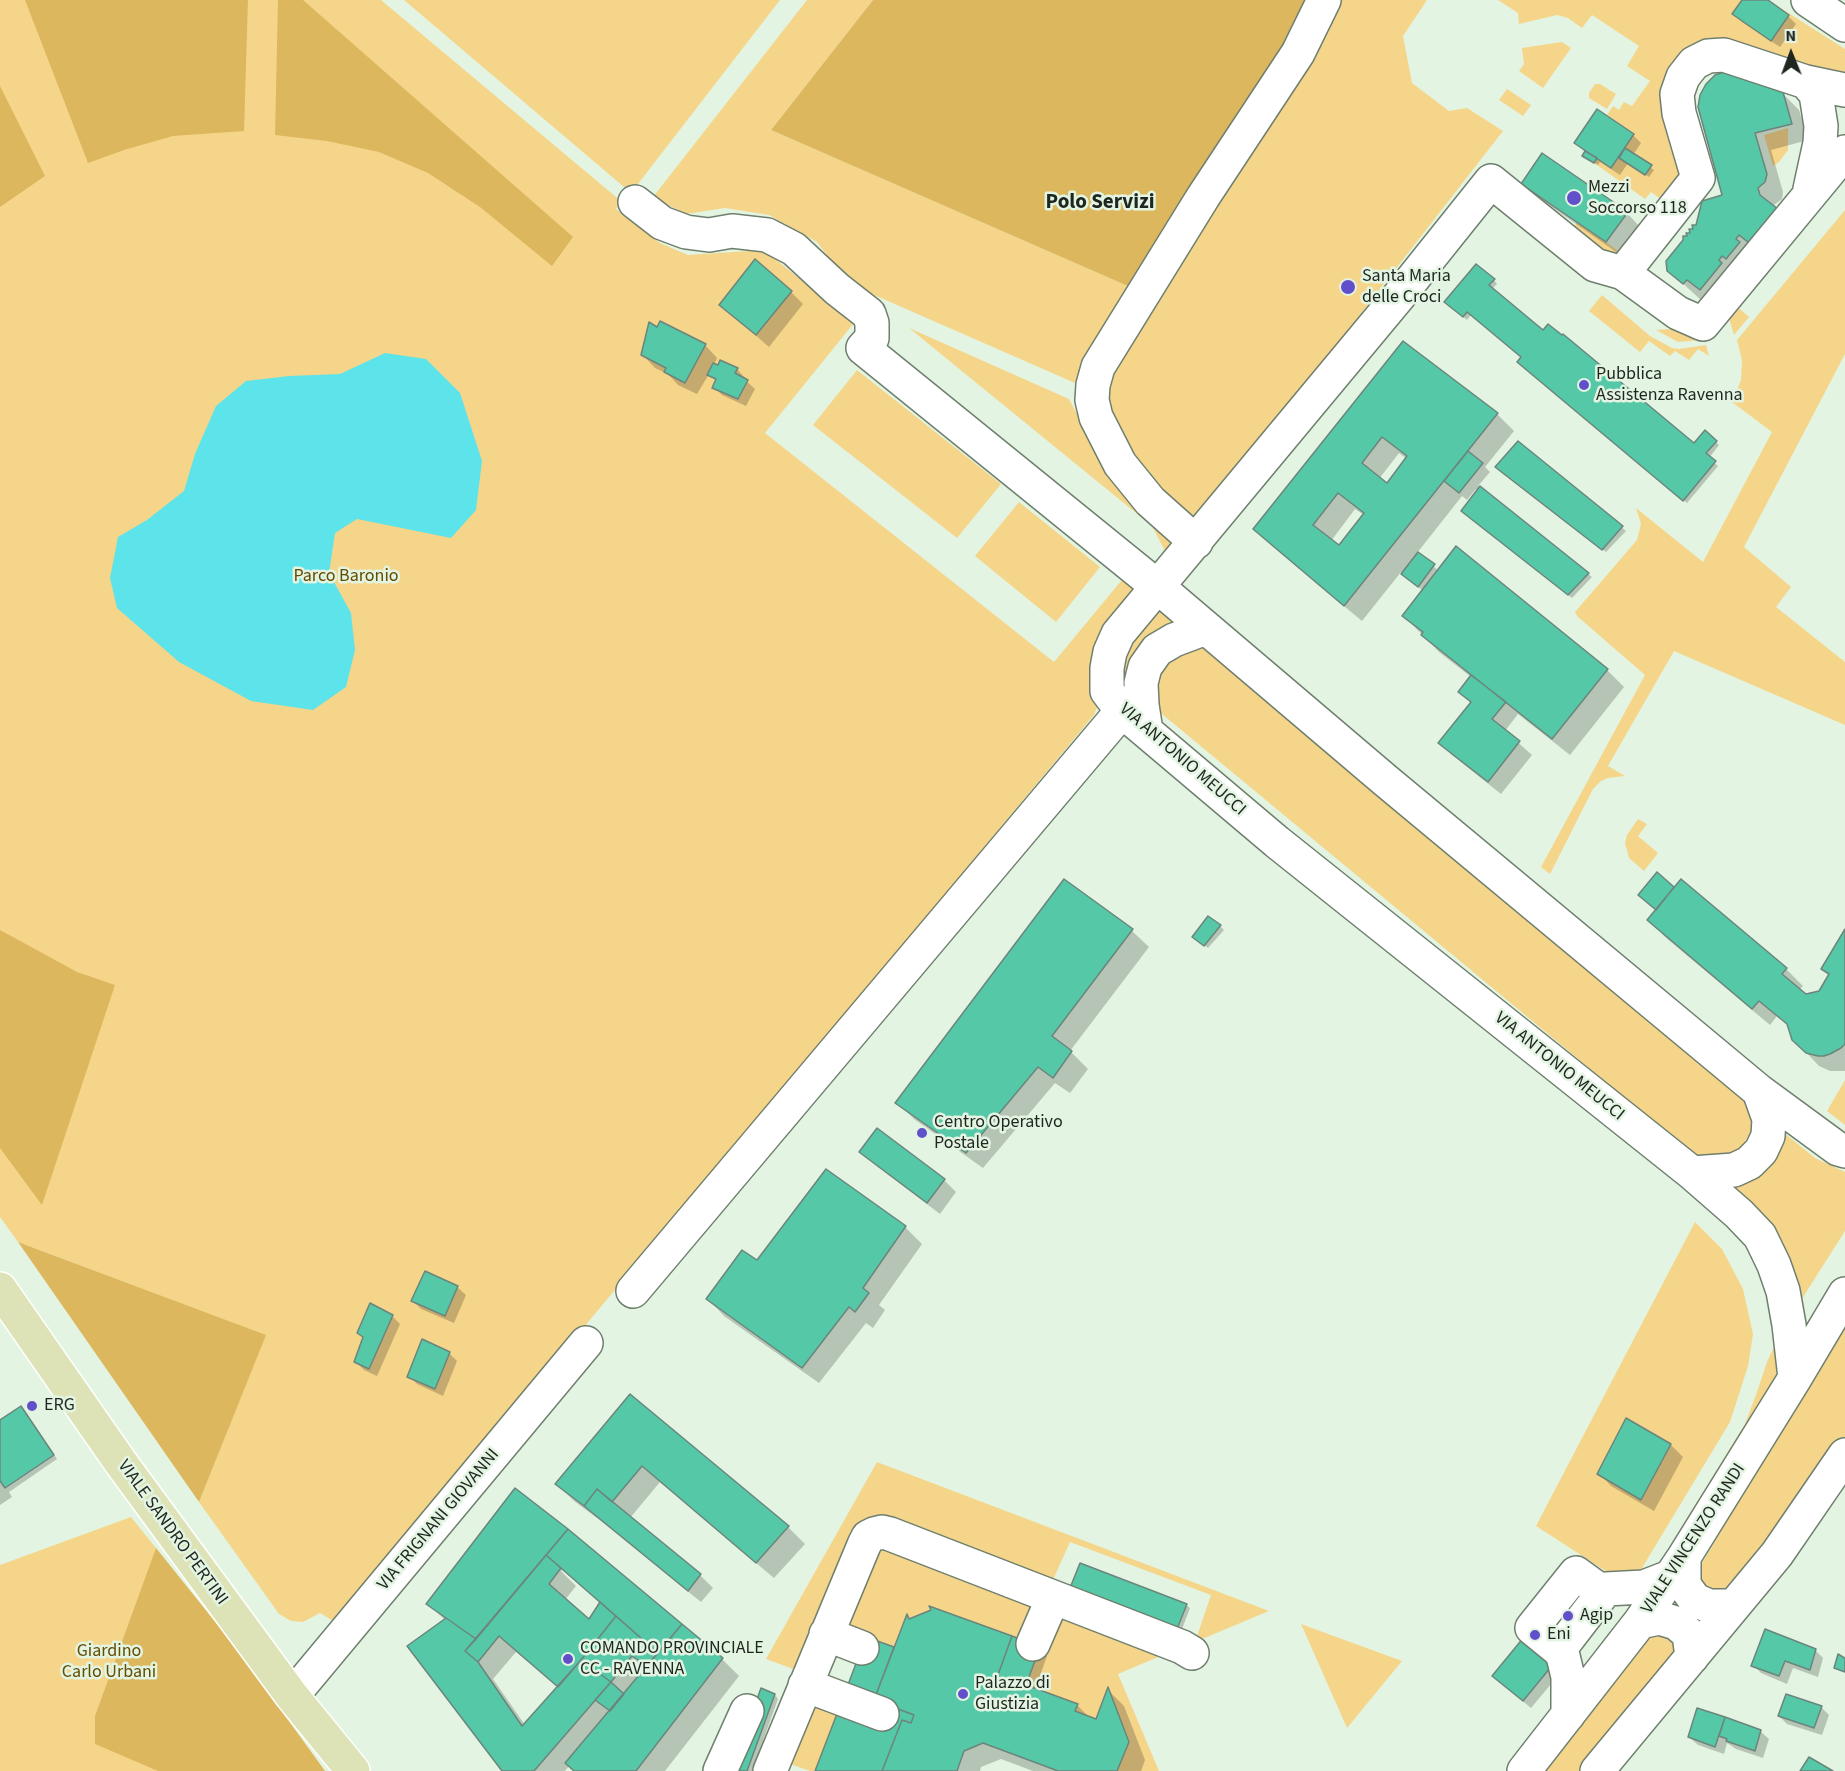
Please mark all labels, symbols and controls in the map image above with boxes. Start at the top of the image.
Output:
north arrow [1761,24,1821,84]
text: N [1785,25,1796,47]
place label: Mezzi Soccorso 118 [1588,177,1687,219]
marker: Mezzi Soccorso 118 [1565,189,1583,207]
district label: Polo Servizi [1046,190,1154,216]
place label: Santa Maria delle Croci [1362,266,1451,308]
marker: Santa Maria delle Croci [1339,278,1357,296]
place label: Pubblica Assistenza Ravenna [1596,364,1743,406]
marker: Pubblica Assistenza Ravenna [1577,378,1591,392]
park label: Parco Baronio [293,566,399,588]
street label: VIA ANTONIO MEUCCI [1114,699,1250,821]
street label: VIA ANTONIO MEUCCI [1490,1008,1628,1126]
place label: Centro Operativo Postale [934,1112,1063,1154]
marker: Centro Operativo Postale [915,1126,929,1140]
place label: ERG [44,1395,75,1417]
marker: ERG [25,1399,39,1413]
street label: VIA FRIGNANI GIOVANNI [373,1445,505,1595]
street label: VIALE SANDRO PERTINI [112,1456,232,1610]
street label: VIALE VINCENZO RANDI [1637,1460,1751,1618]
place label: Agip [1580,1605,1613,1627]
marker: Agip [1561,1609,1575,1623]
place label: Eni [1547,1624,1571,1646]
marker: Eni [1528,1628,1542,1642]
place label: COMANDO PROVINCIALE CC - RAVENNA [580,1638,764,1680]
park label: Giardino Carlo Urbani [62,1641,156,1684]
marker: COMANDO PROVINCIALE CC - RAVENNA [561,1652,575,1666]
place label: Palazzo di Giustizia [975,1673,1050,1716]
marker: Palazzo di Giustizia [956,1687,970,1701]

